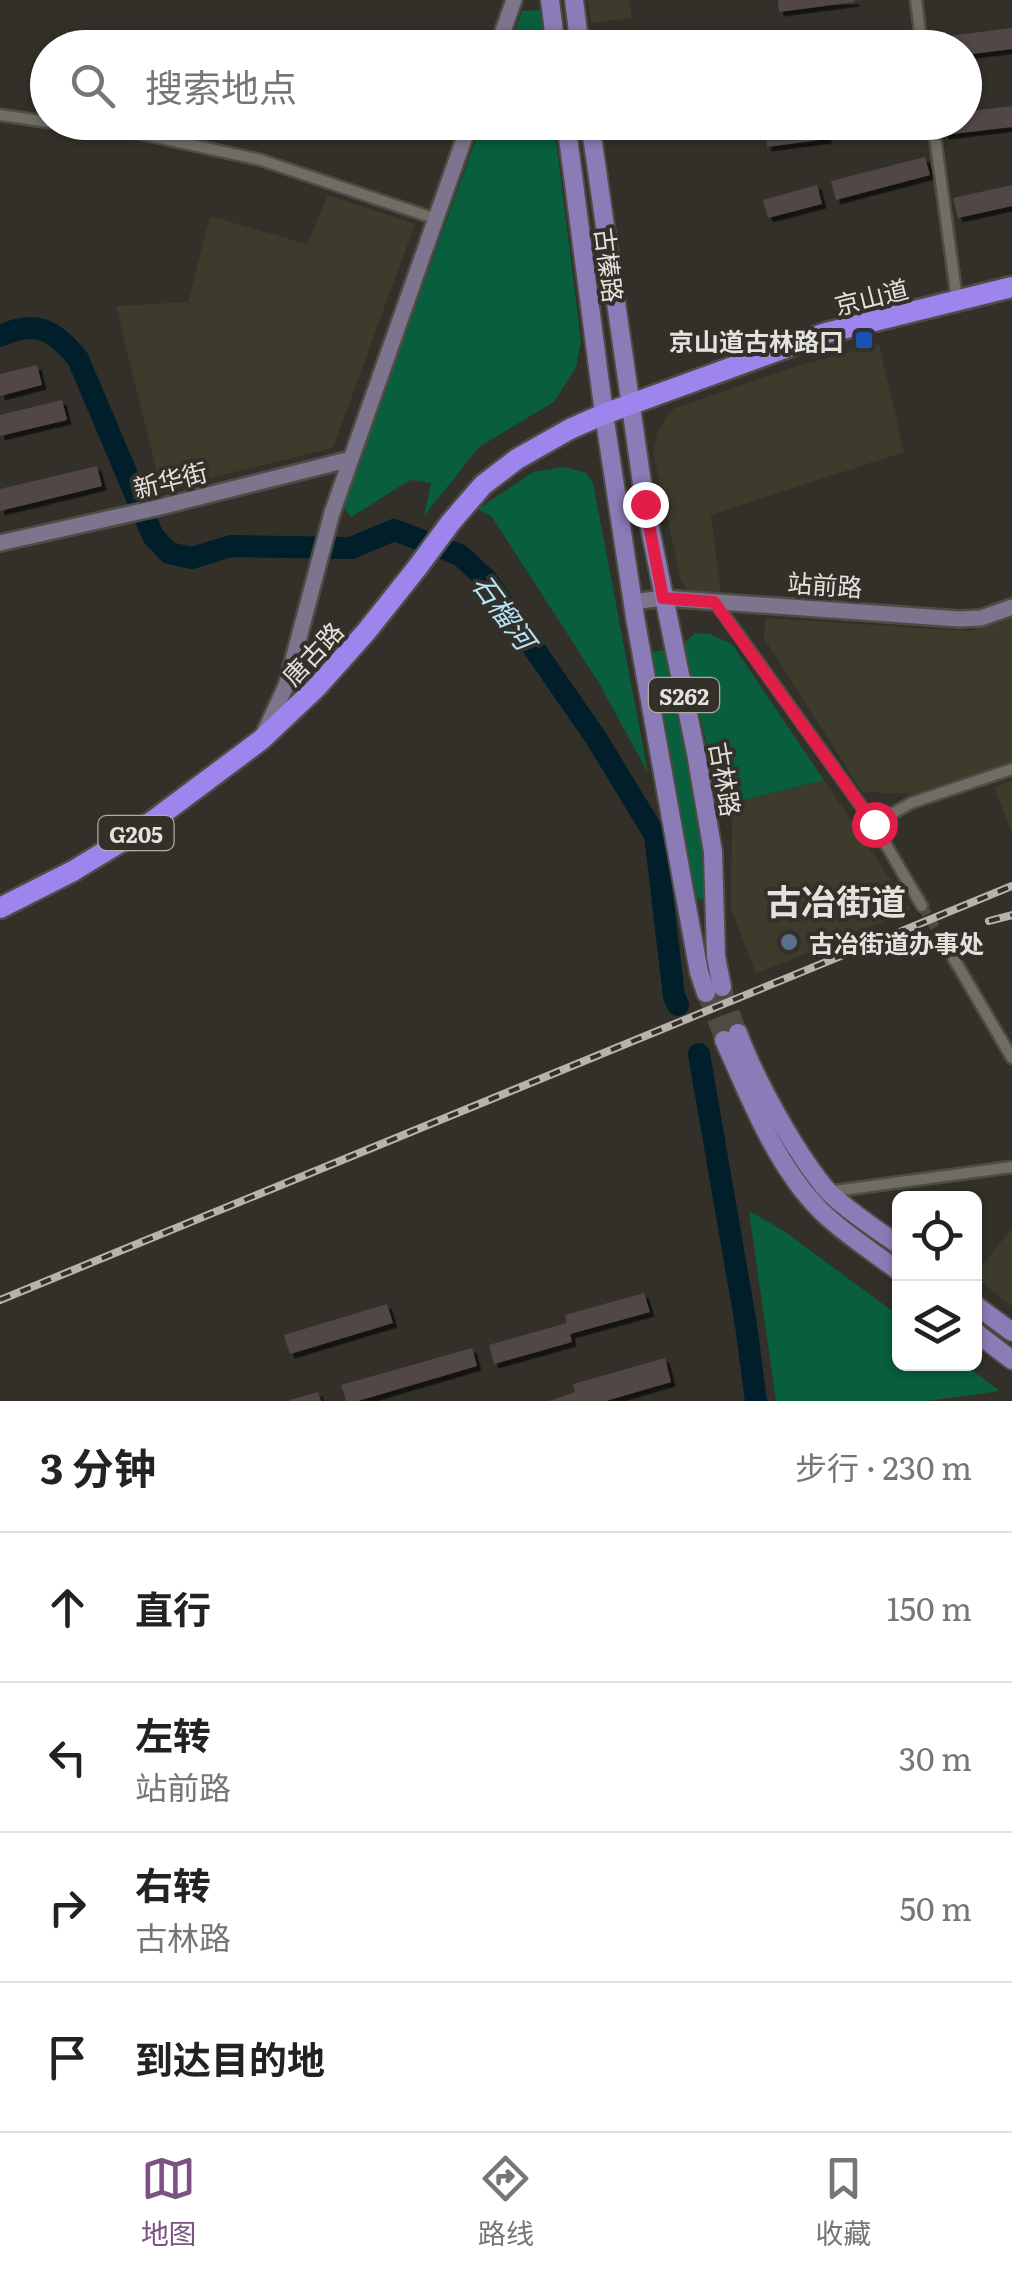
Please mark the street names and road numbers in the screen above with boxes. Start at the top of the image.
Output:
street label: 古榛路 [587,226,633,304]
street label: 京山道 [830,269,912,323]
street label: 新华街 [129,452,211,506]
street label: 站前路 [786,563,864,605]
street label: 唐古路 [273,613,351,693]
road number: S262 [649,678,719,712]
street label: 古林路 [701,739,751,819]
road number: G205 [98,816,174,850]

